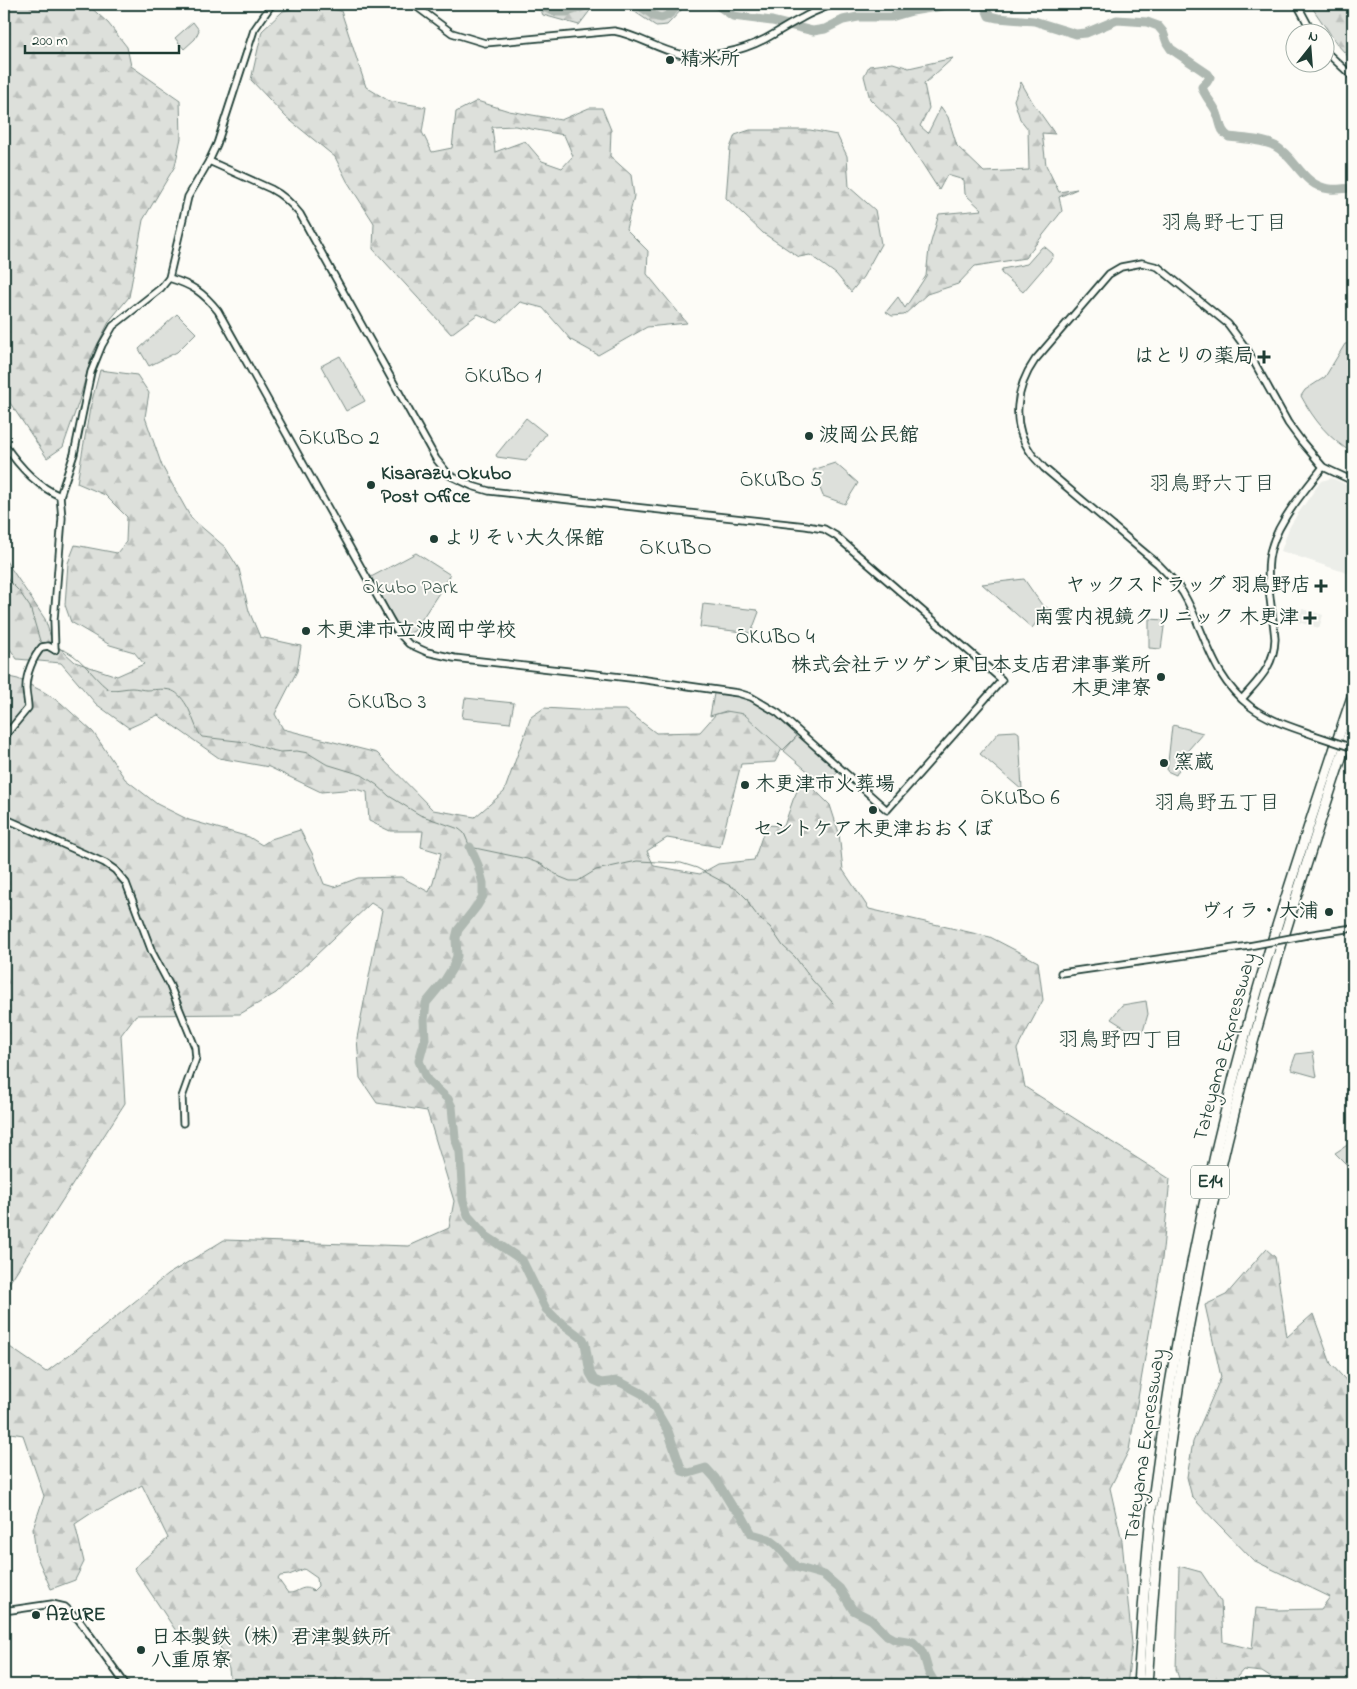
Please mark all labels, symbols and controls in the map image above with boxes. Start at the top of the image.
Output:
scale bar [25,22,179,54]
north arrow [1284,22,1334,72]
text: N [1306,26,1321,48]
text: 200 m [32,30,68,52]
place label: 精米所 [680,46,740,75]
marker: 精米所 [664,54,676,66]
district label: 羽鳥野七丁目 [1161,209,1287,239]
place label: はとりの薬局 [1134,343,1254,372]
marker: はとりの薬局 [1258,351,1270,363]
district label: ŌKUBO 1 [464,362,542,392]
place label: 波岡公民館 [819,422,919,451]
district label: ŌKUBO 2 [299,424,379,454]
marker: 波岡公民館 [803,430,815,442]
place label: Kisarazu Okubo Post Office [381,460,511,512]
district label: ŌKUBO 5 [740,466,822,496]
district label: 羽鳥野六丁目 [1149,470,1275,500]
marker: Kisarazu Okubo Post Office [365,479,377,491]
place label: よりそい大久保館 [444,525,604,554]
marker: よりそい大久保館 [428,533,440,545]
district label: ŌKUBO [639,533,713,565]
place label: ヤックスドラッグ 羽鳥野店 [1066,572,1311,601]
park label: Ōkubo Park [362,574,458,603]
marker: ヤックスドラッグ 羽鳥野店 [1315,580,1327,592]
place label: 南雲内視鏡クリニック 木更津 [1034,604,1299,633]
marker: 南雲内視鏡クリニック 木更津 [1303,611,1317,625]
place label: 木更津市立波岡中学校 [316,617,516,646]
district label: ŌKUBO 4 [735,623,815,653]
marker: 木更津市立波岡中学校 [300,625,312,637]
place label: 株式会社テツゲン東日本支店君津事業所 木更津寮 [791,652,1151,704]
marker: 株式会社テツゲン東日本支店君津事業所 木更津寮 [1155,671,1167,683]
district label: ŌKUBO 3 [347,688,427,718]
place label: 窯蔵 [1174,749,1214,778]
marker: 窯蔵 [1158,757,1170,769]
place label: 木更津市火葬場 [755,771,895,800]
marker: 木更津市火葬場 [739,779,751,791]
district label: ŌKUBO 6 [980,784,1060,814]
district label: 羽鳥野五丁目 [1154,789,1280,819]
marker: セントケア木更津おおくぼ [867,804,879,816]
place label: セントケア木更津おおくぼ [753,816,993,845]
place label: ヴィラ・大浦 [1201,898,1319,927]
marker: ヴィラ・大浦 [1323,906,1335,918]
street label: Tateyama Expressway [1187,950,1265,1144]
district label: 羽鳥野四丁目 [1058,1026,1184,1056]
road number: E14 [1191,1166,1229,1198]
street label: Tateyama Expressway [1118,1347,1174,1543]
place label: AZURE [46,1601,106,1630]
marker: AZURE [30,1609,42,1621]
place label: 日本製鉄（株）君津製鉄所 八重原寮 [151,1624,391,1676]
marker: 日本製鉄（株）君津製鉄所 八重原寮 [135,1644,147,1656]

